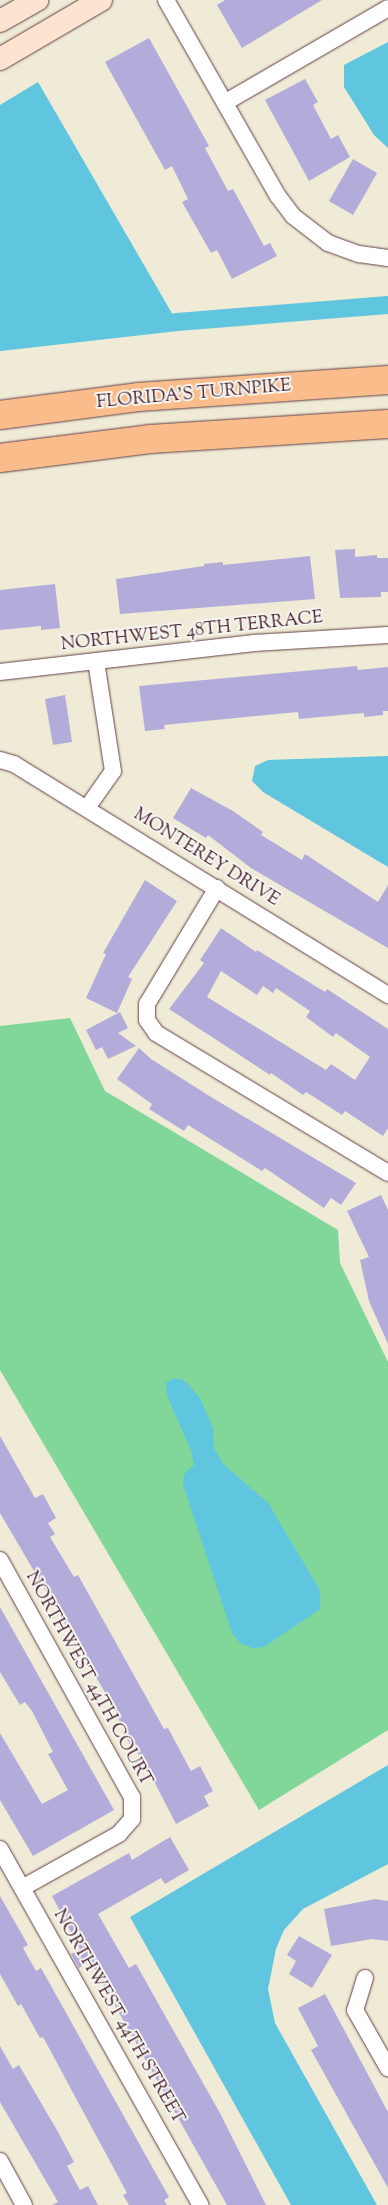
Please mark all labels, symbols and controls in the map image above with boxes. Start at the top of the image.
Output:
street label: FLORIDA'S TURNPIKE [96,376,292,414]
street label: NORTHWEST 48TH TERRACE [60,607,324,657]
street label: MONTEREY DRIVE [129,804,283,912]
street label: NORTHWEST 44TH COURT [20,1568,156,1790]
street label: NORTHWEST 44TH STREET [48,1906,188,2128]

